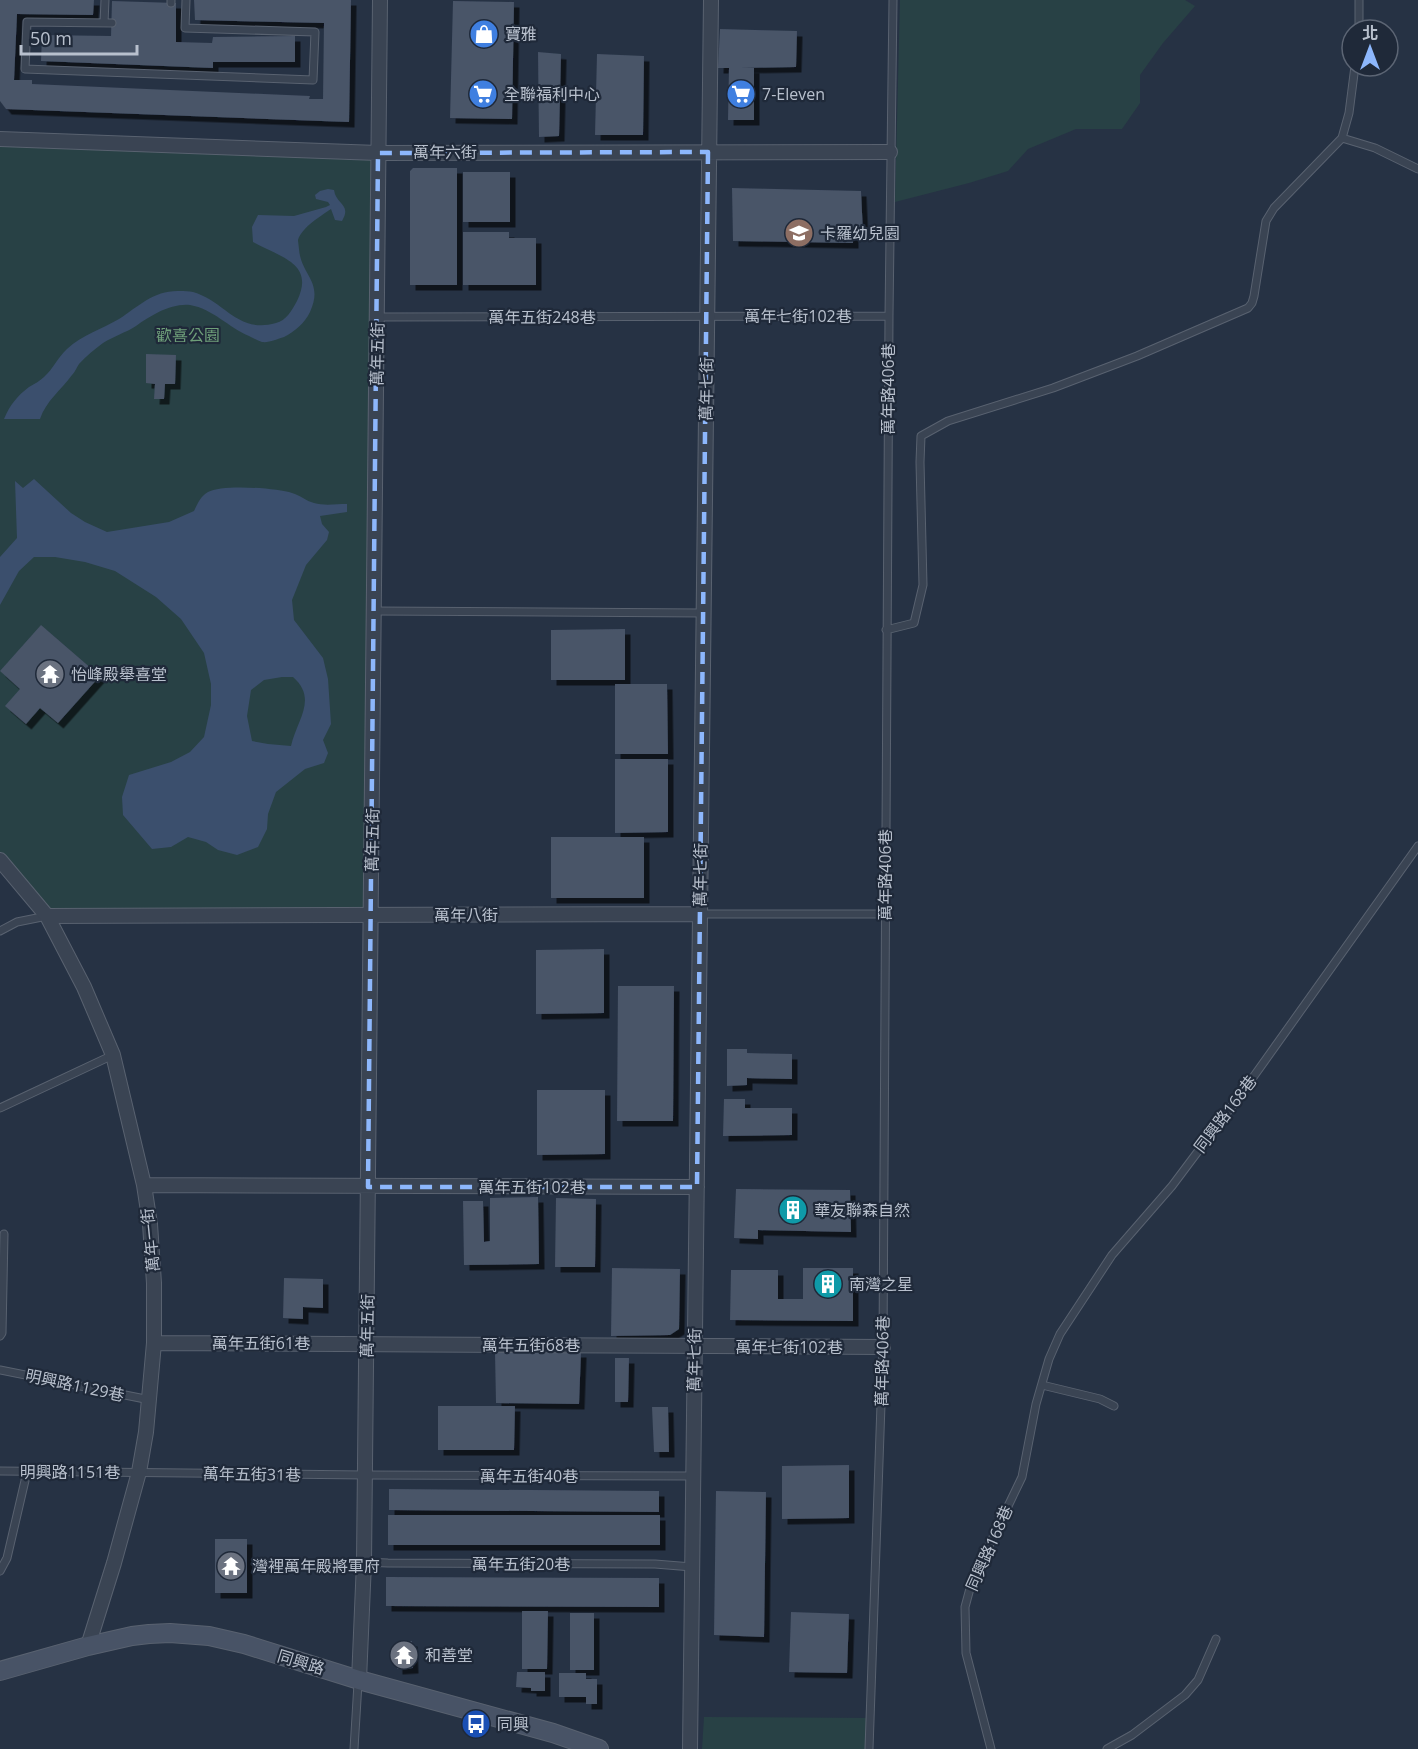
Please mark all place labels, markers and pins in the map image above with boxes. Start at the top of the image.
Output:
shop icon: 寶雅 [468,18,500,50]
place label: 寶雅 [505,23,537,45]
supermarket icon: 全聯福利中心 [467,78,499,110]
supermarket icon: 7-Eleven [725,78,757,110]
place label: 全聯福利中心 [504,83,600,105]
place label: 7-Eleven [762,83,825,105]
school or university icon: 卡羅幼兒園 [783,217,815,249]
place label: 卡羅幼兒園 [820,222,900,244]
temple icon: 怡峰殿舉喜堂 [34,658,66,690]
place label: 怡峰殿舉喜堂 [71,663,167,685]
building icon: 華友聯森自然 [777,1194,809,1226]
place label: 華友聯森自然 [814,1199,910,1221]
building icon: 南灣之星 [812,1268,844,1300]
place label: 南灣之星 [849,1273,913,1295]
temple icon: 灣裡萬年殿將軍府 [215,1550,247,1582]
place label: 灣裡萬年殿將軍府 [252,1555,380,1577]
temple icon: 和善堂 [388,1639,420,1671]
place label: 和善堂 [425,1644,473,1666]
bus stop icon: 同興 [460,1708,492,1740]
place label: 同興 [497,1713,529,1735]

